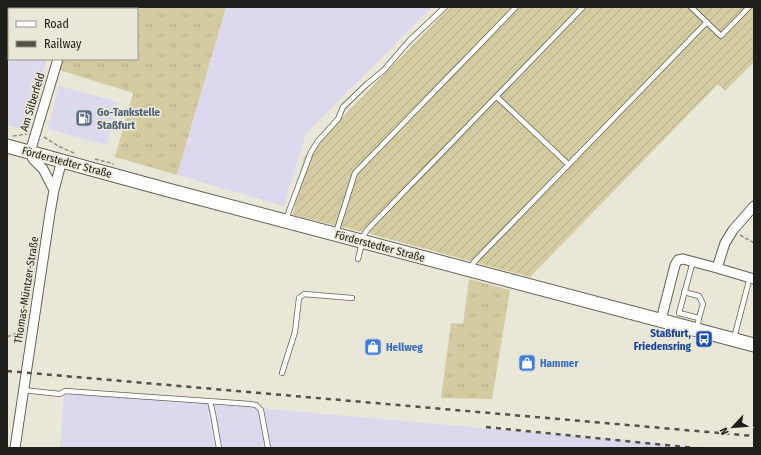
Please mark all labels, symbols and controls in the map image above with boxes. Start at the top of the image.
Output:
legend [8,8,138,60]
text: Road [44,17,69,31]
text: Railway [44,37,82,51]
street label: Am Silberfeld [17,71,48,133]
place label: Go-Tankstelle Staßfurt [97,106,161,132]
fuel station icon: Go-Tankstelle Staßfurt [74,108,94,128]
street label: Förderstedter Straße [20,144,113,181]
street label: Förderstedter Straße [333,228,426,265]
street label: Thomas-Müntzer-Straße [12,236,41,344]
place label: Staßfurt, Friedensring [634,327,692,353]
bus stop icon: Staßfurt, Friedensring [694,329,714,349]
shop icon: Hellweg [363,337,383,357]
place label: Hellweg [386,341,423,354]
shop icon: Hammer [517,353,537,373]
place label: Hammer [540,357,579,370]
north arrow [713,407,753,447]
text: N [717,425,732,437]

